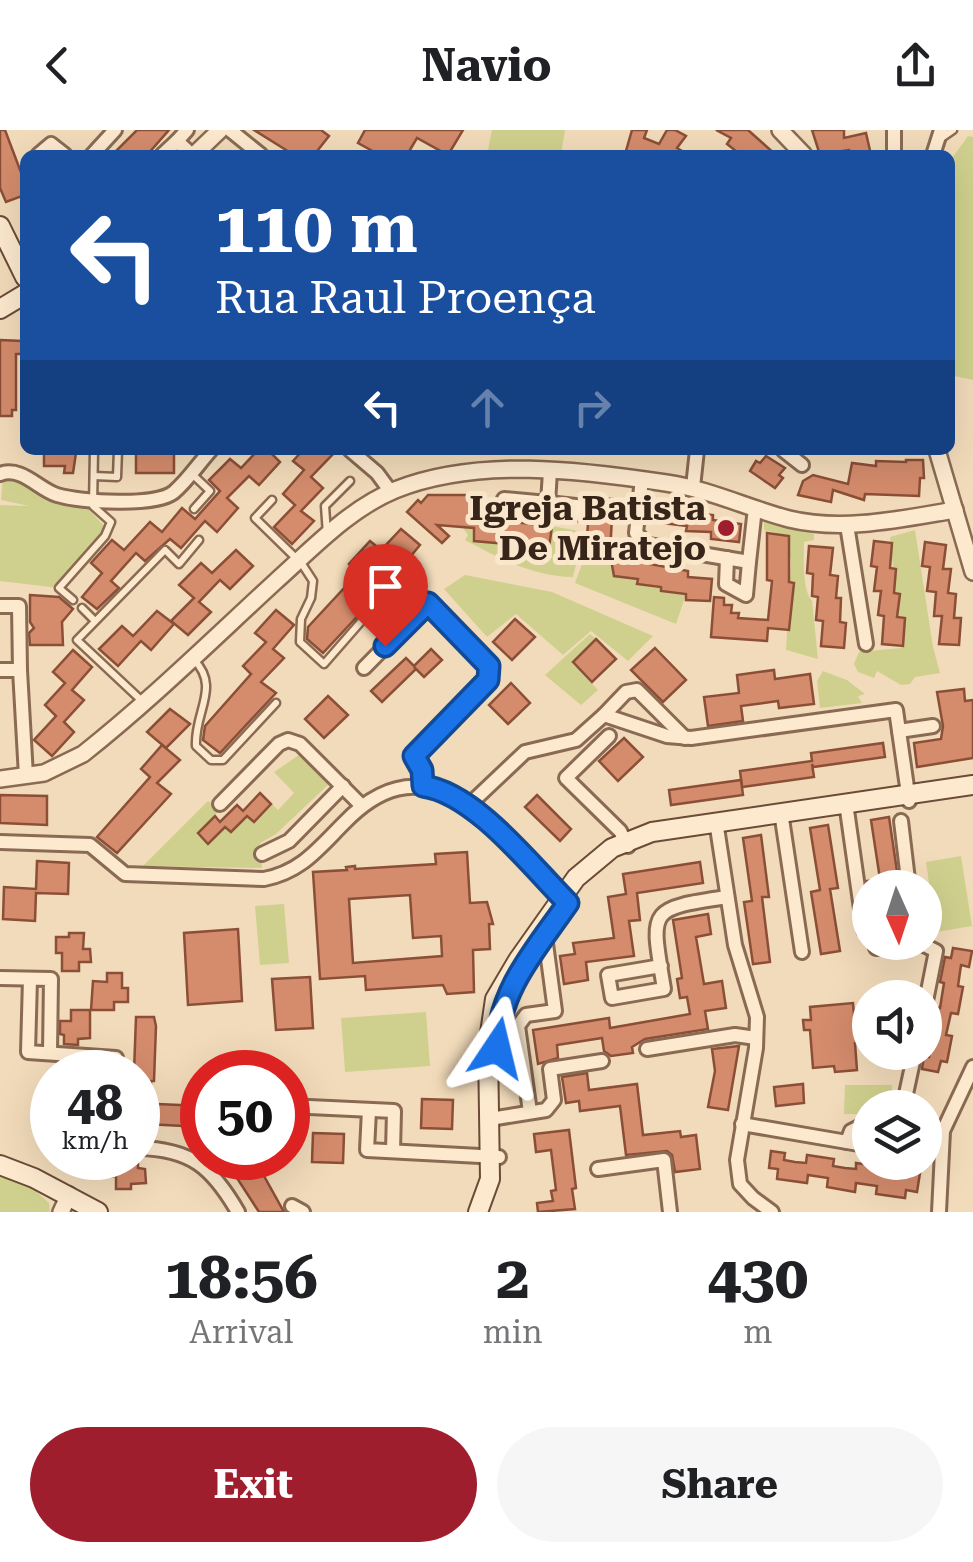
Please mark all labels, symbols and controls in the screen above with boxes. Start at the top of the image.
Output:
icon: back [30,38,85,93]
icon: share [888,38,943,93]
text: Navio [421,39,552,92]
text: 110 m [215,187,418,269]
icon: left [50,190,180,320]
text: Rua Raul Proença [215,271,596,324]
icon: left [355,380,410,435]
icon: ahead [460,380,515,435]
icon: right [565,380,620,435]
place label: Igreja Batista De Miratejo [470,488,706,569]
marker: Igreja Batista De Miratejo [715,517,737,539]
pin [343,544,428,647]
icon: arrive [358,559,413,614]
north arrow [852,870,942,960]
map controls [852,870,942,1180]
button: sound [852,980,942,1070]
position arrow [445,996,549,1100]
speed limit sign: 50 [180,1050,310,1180]
text: 48 [67,1074,123,1132]
button: layers [852,1090,942,1180]
text: km/h [62,1126,128,1155]
text: 18:56 [165,1242,318,1313]
text: 2 [496,1242,529,1313]
text: 430 [707,1242,808,1313]
text: Arrival [189,1313,293,1351]
text: min [483,1313,543,1351]
text: m [743,1313,772,1351]
button: Exit [30,1427,477,1542]
button: Share [497,1427,943,1542]

